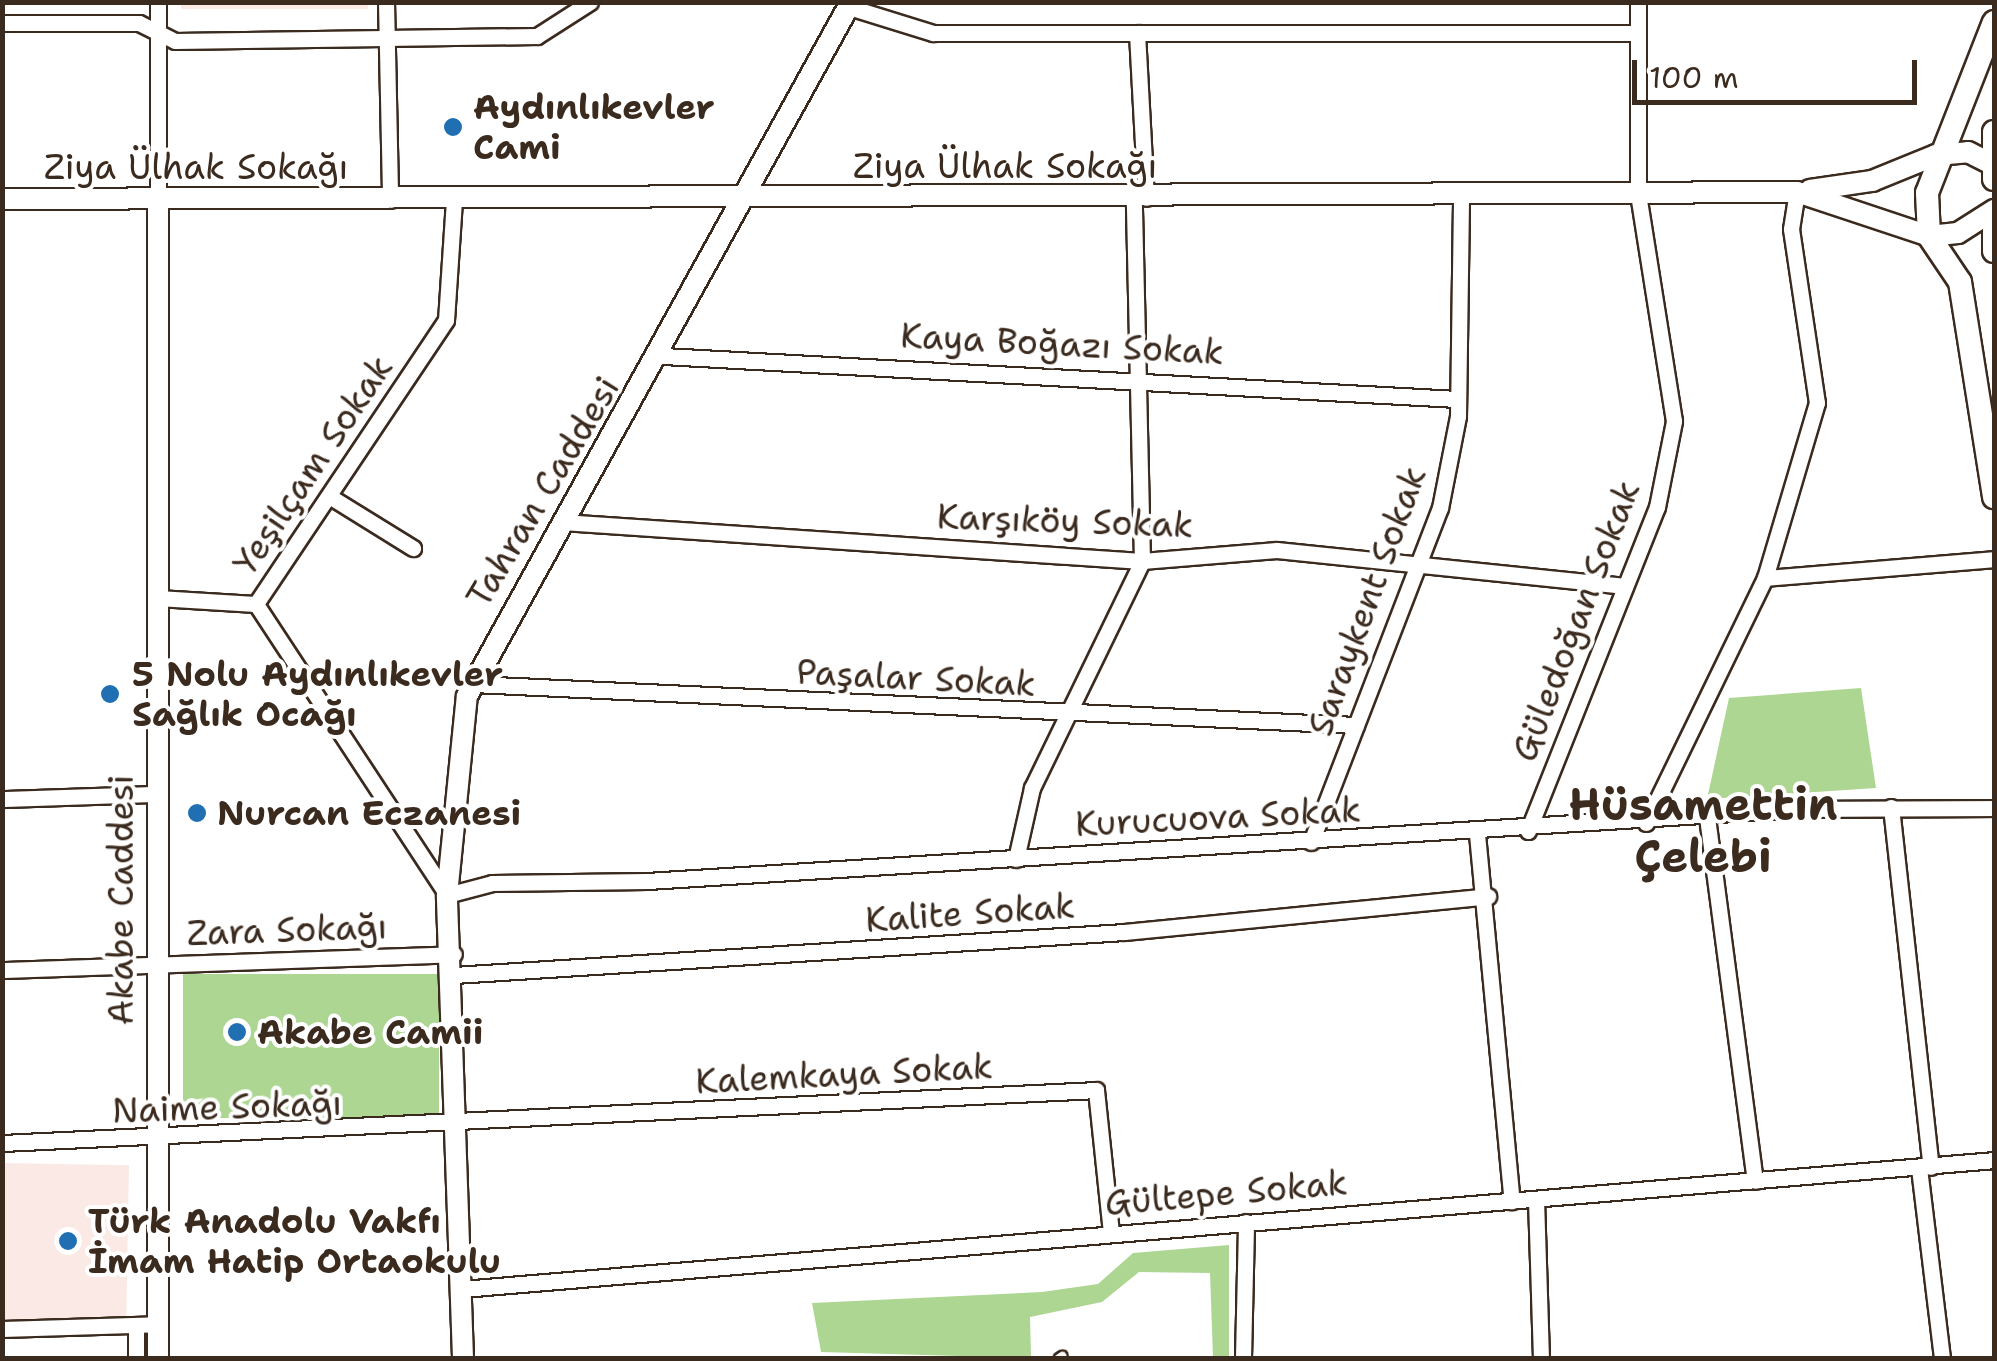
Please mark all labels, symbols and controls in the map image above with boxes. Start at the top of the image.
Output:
scale bar [1637,40,1922,102]
text: 100 m [1649,57,1739,98]
place label: Aydınlıkevler Cami [473,86,715,168]
marker: Aydınlıkevler Cami [442,116,464,138]
street label: Ziya Ülhak Sokağı [853,145,1157,187]
street label: Ziya Ülhak Sokağı [44,146,348,188]
street label: Kaya Boğazı Sokak [899,315,1225,373]
street label: Yeşilçam Sokak [224,348,402,582]
street label: Tahran Caddesi [458,369,628,615]
street label: Saraykent Sokak [1299,461,1435,741]
street label: Güledoğan Sokak [1503,475,1649,767]
street label: Karşıköy Sokak [936,496,1194,546]
street label: Paşalar Sokak [795,651,1037,705]
place label: 5 Nolu Aydınlıkevler Sağlık Ocağı [132,653,503,735]
marker: 5 Nolu Aydınlıkevler Sağlık Ocağı [97,681,123,707]
street label: Akabe Caddesi [100,775,142,1025]
district label: Hüsamettin Çelebi [1568,778,1838,884]
street label: Kurucuova Sokak [1074,789,1362,845]
place label: Nurcan Eczanesi [217,792,521,834]
marker: Nurcan Eczanesi [186,802,208,824]
street label: Kalite Sokak [864,885,1076,941]
street label: Zara Sokağı [186,906,388,954]
place label: Akabe Camii [257,1011,483,1053]
marker: Akabe Camii [226,1021,248,1043]
street label: Kalemkaya Sokak [694,1045,994,1103]
street label: Naime Sokağı [111,1082,343,1132]
street label: Gültepe Sokak [1103,1161,1349,1225]
place label: Türk Anadolu Vakfı İmam Hatip Ortaokulu [88,1200,501,1282]
marker: Türk Anadolu Vakfı İmam Hatip Ortaokulu [57,1230,79,1252]

